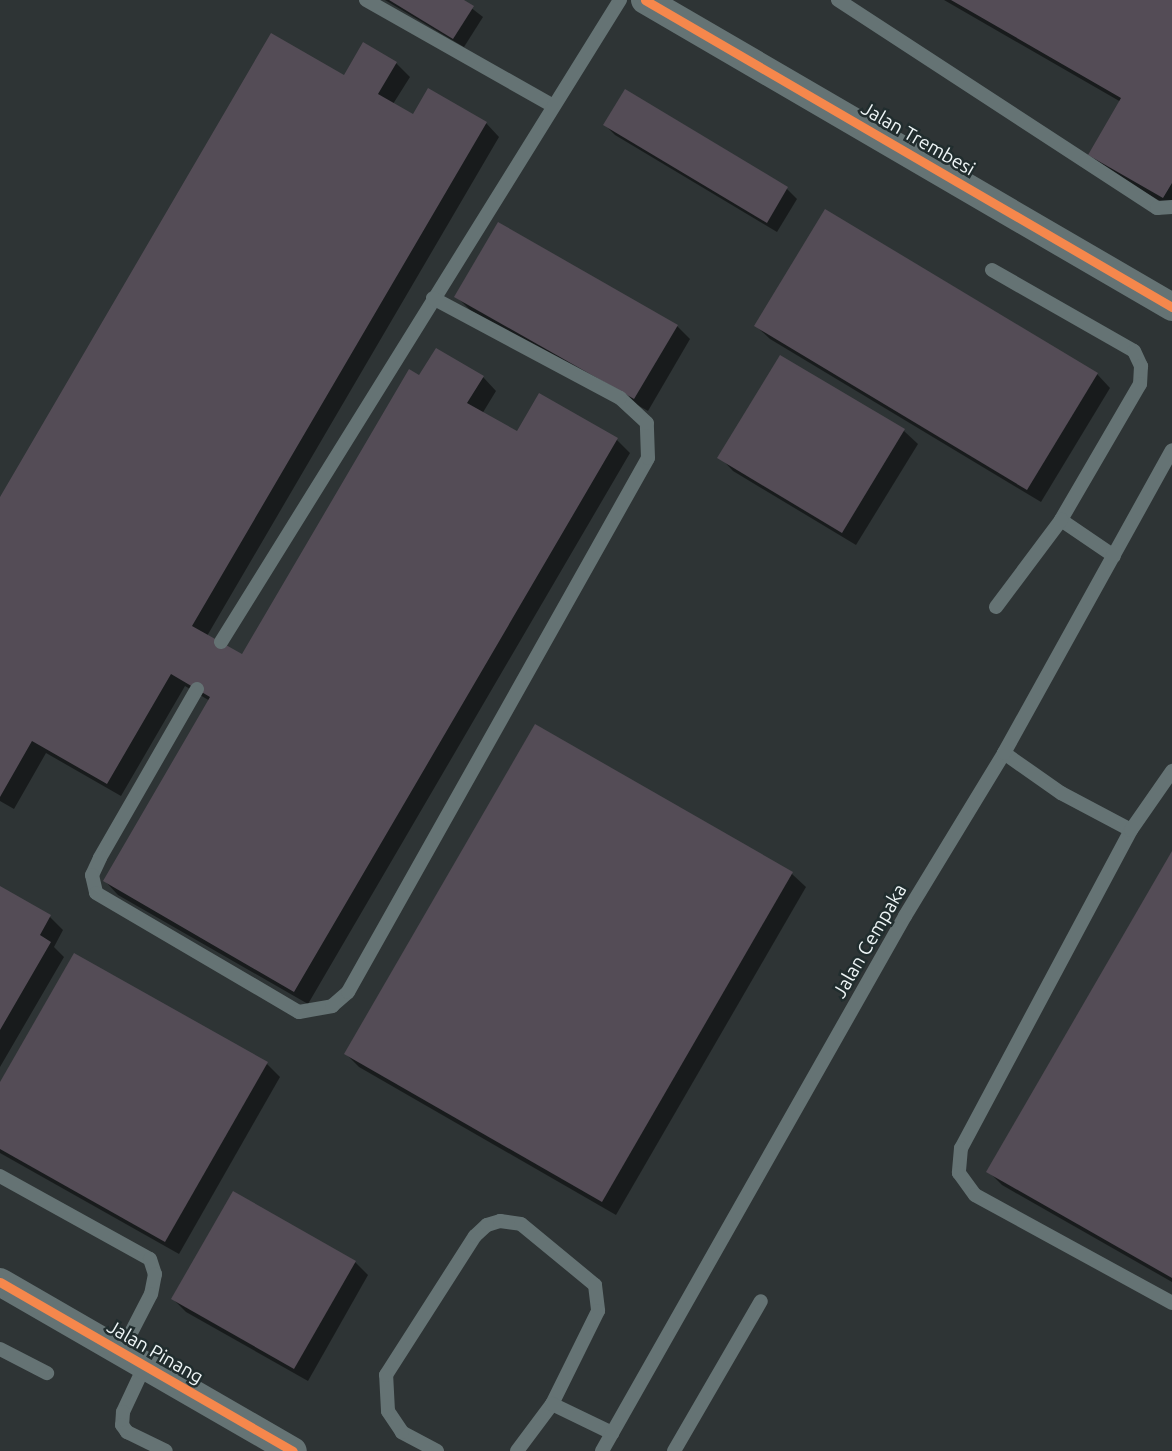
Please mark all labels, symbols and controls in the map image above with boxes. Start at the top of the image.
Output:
street label: Jalan Trembesi [857,97,979,181]
street label: Jalan Cempaka [828,880,912,1002]
street label: Jalan Pinang [103,1315,207,1389]

